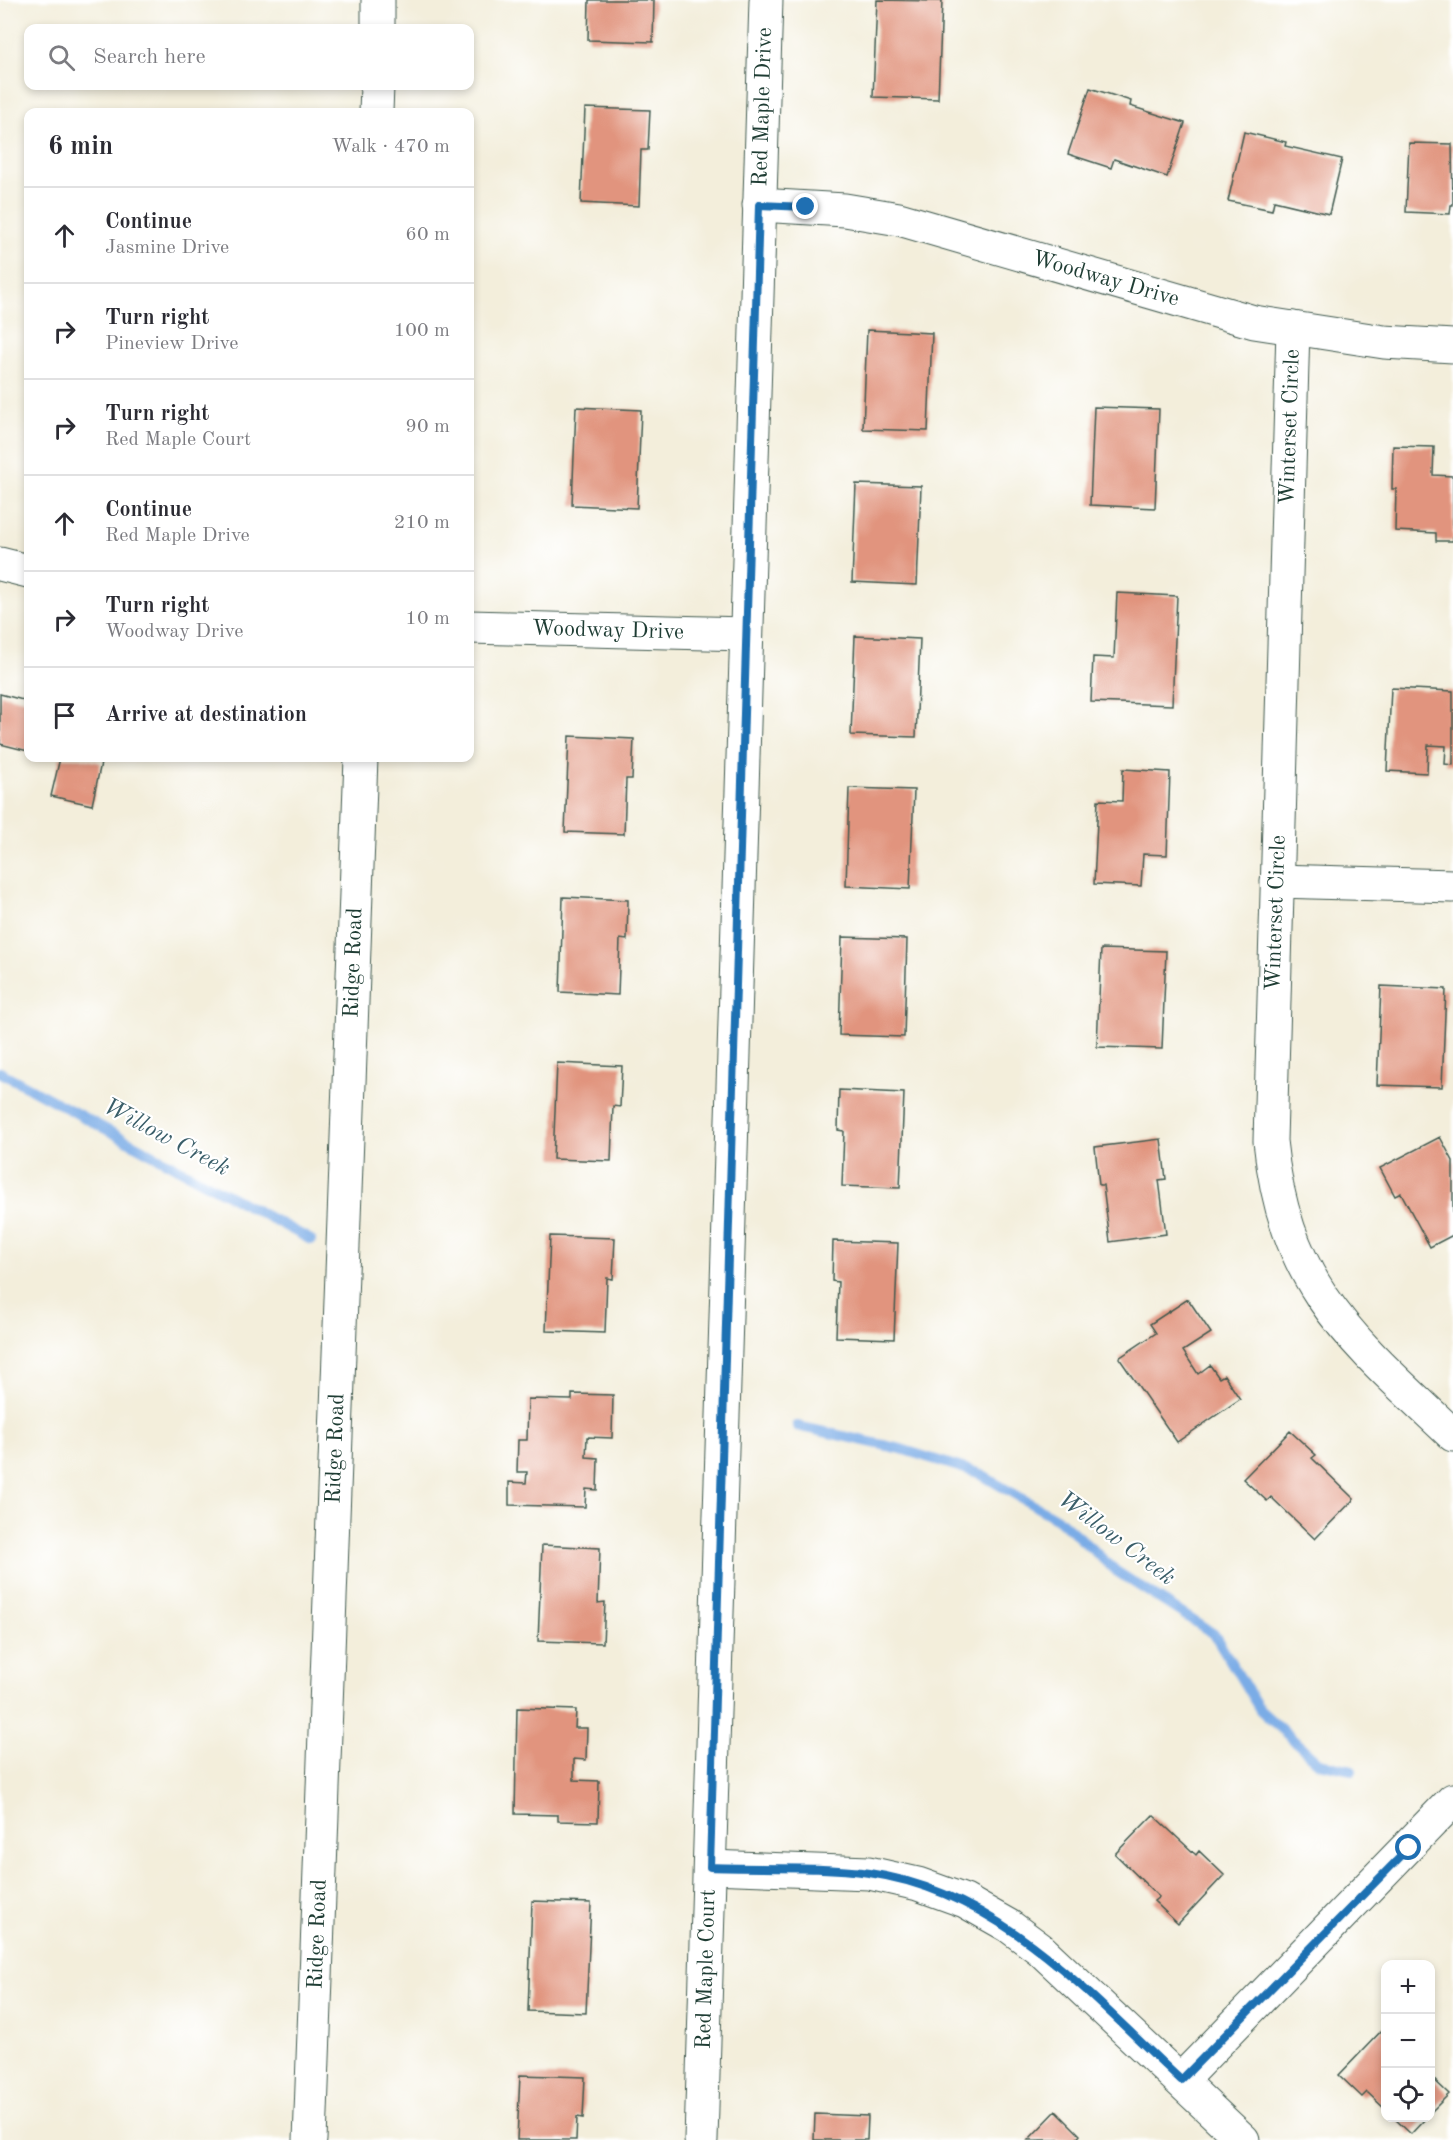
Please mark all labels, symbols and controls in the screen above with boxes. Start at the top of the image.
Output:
search box [24,24,474,90]
street label: Red Maple Drive [749,27,776,187]
icon: search [45,41,78,74]
text: Search here [93,46,206,68]
text: 6 min [48,134,113,160]
text: Walk · 470 m [331,137,450,157]
route end [792,193,818,219]
text: Continue [105,211,192,233]
icon: ahead [48,219,81,252]
text: 60 m [405,225,450,245]
text: Jasmine Drive [105,238,229,258]
street label: Woodway Drive [1029,247,1182,311]
text: Turn right [105,307,209,329]
icon: right [48,315,81,348]
text: 100 m [394,321,450,341]
text: Pineview Drive [105,334,238,354]
street label: Winterset Circle [1276,349,1304,505]
text: Turn right [105,403,209,425]
icon: right [48,411,81,444]
text: 90 m [405,417,450,437]
text: Red Maple Court [105,430,251,450]
text: Continue [105,499,192,521]
icon: ahead [48,507,81,540]
text: 210 m [394,513,450,533]
text: Red Maple Drive [105,526,250,546]
text: Turn right [105,595,209,617]
icon: right [48,603,81,636]
text: 10 m [405,609,450,629]
street label: Woodway Drive [532,618,684,643]
text: Woodway Drive [105,622,243,642]
icon: arrive [48,699,81,732]
text: Arrive at destination [105,704,307,726]
street label: Winterset Circle [1262,835,1290,991]
street label: Ridge Road [340,907,366,1018]
water label: Willow Creek [99,1095,233,1181]
street label: Ridge Road [322,1393,349,1504]
water label: Willow Creek [1053,1487,1179,1591]
route start [1395,1834,1421,1860]
street label: Ridge Road [305,1879,331,1990]
street label: Red Maple Court [693,1888,720,2050]
map controls [1381,1960,1435,2122]
button: + [1381,1960,1435,2014]
button: − [1381,2014,1435,2068]
button: locate [1381,2068,1435,2122]

